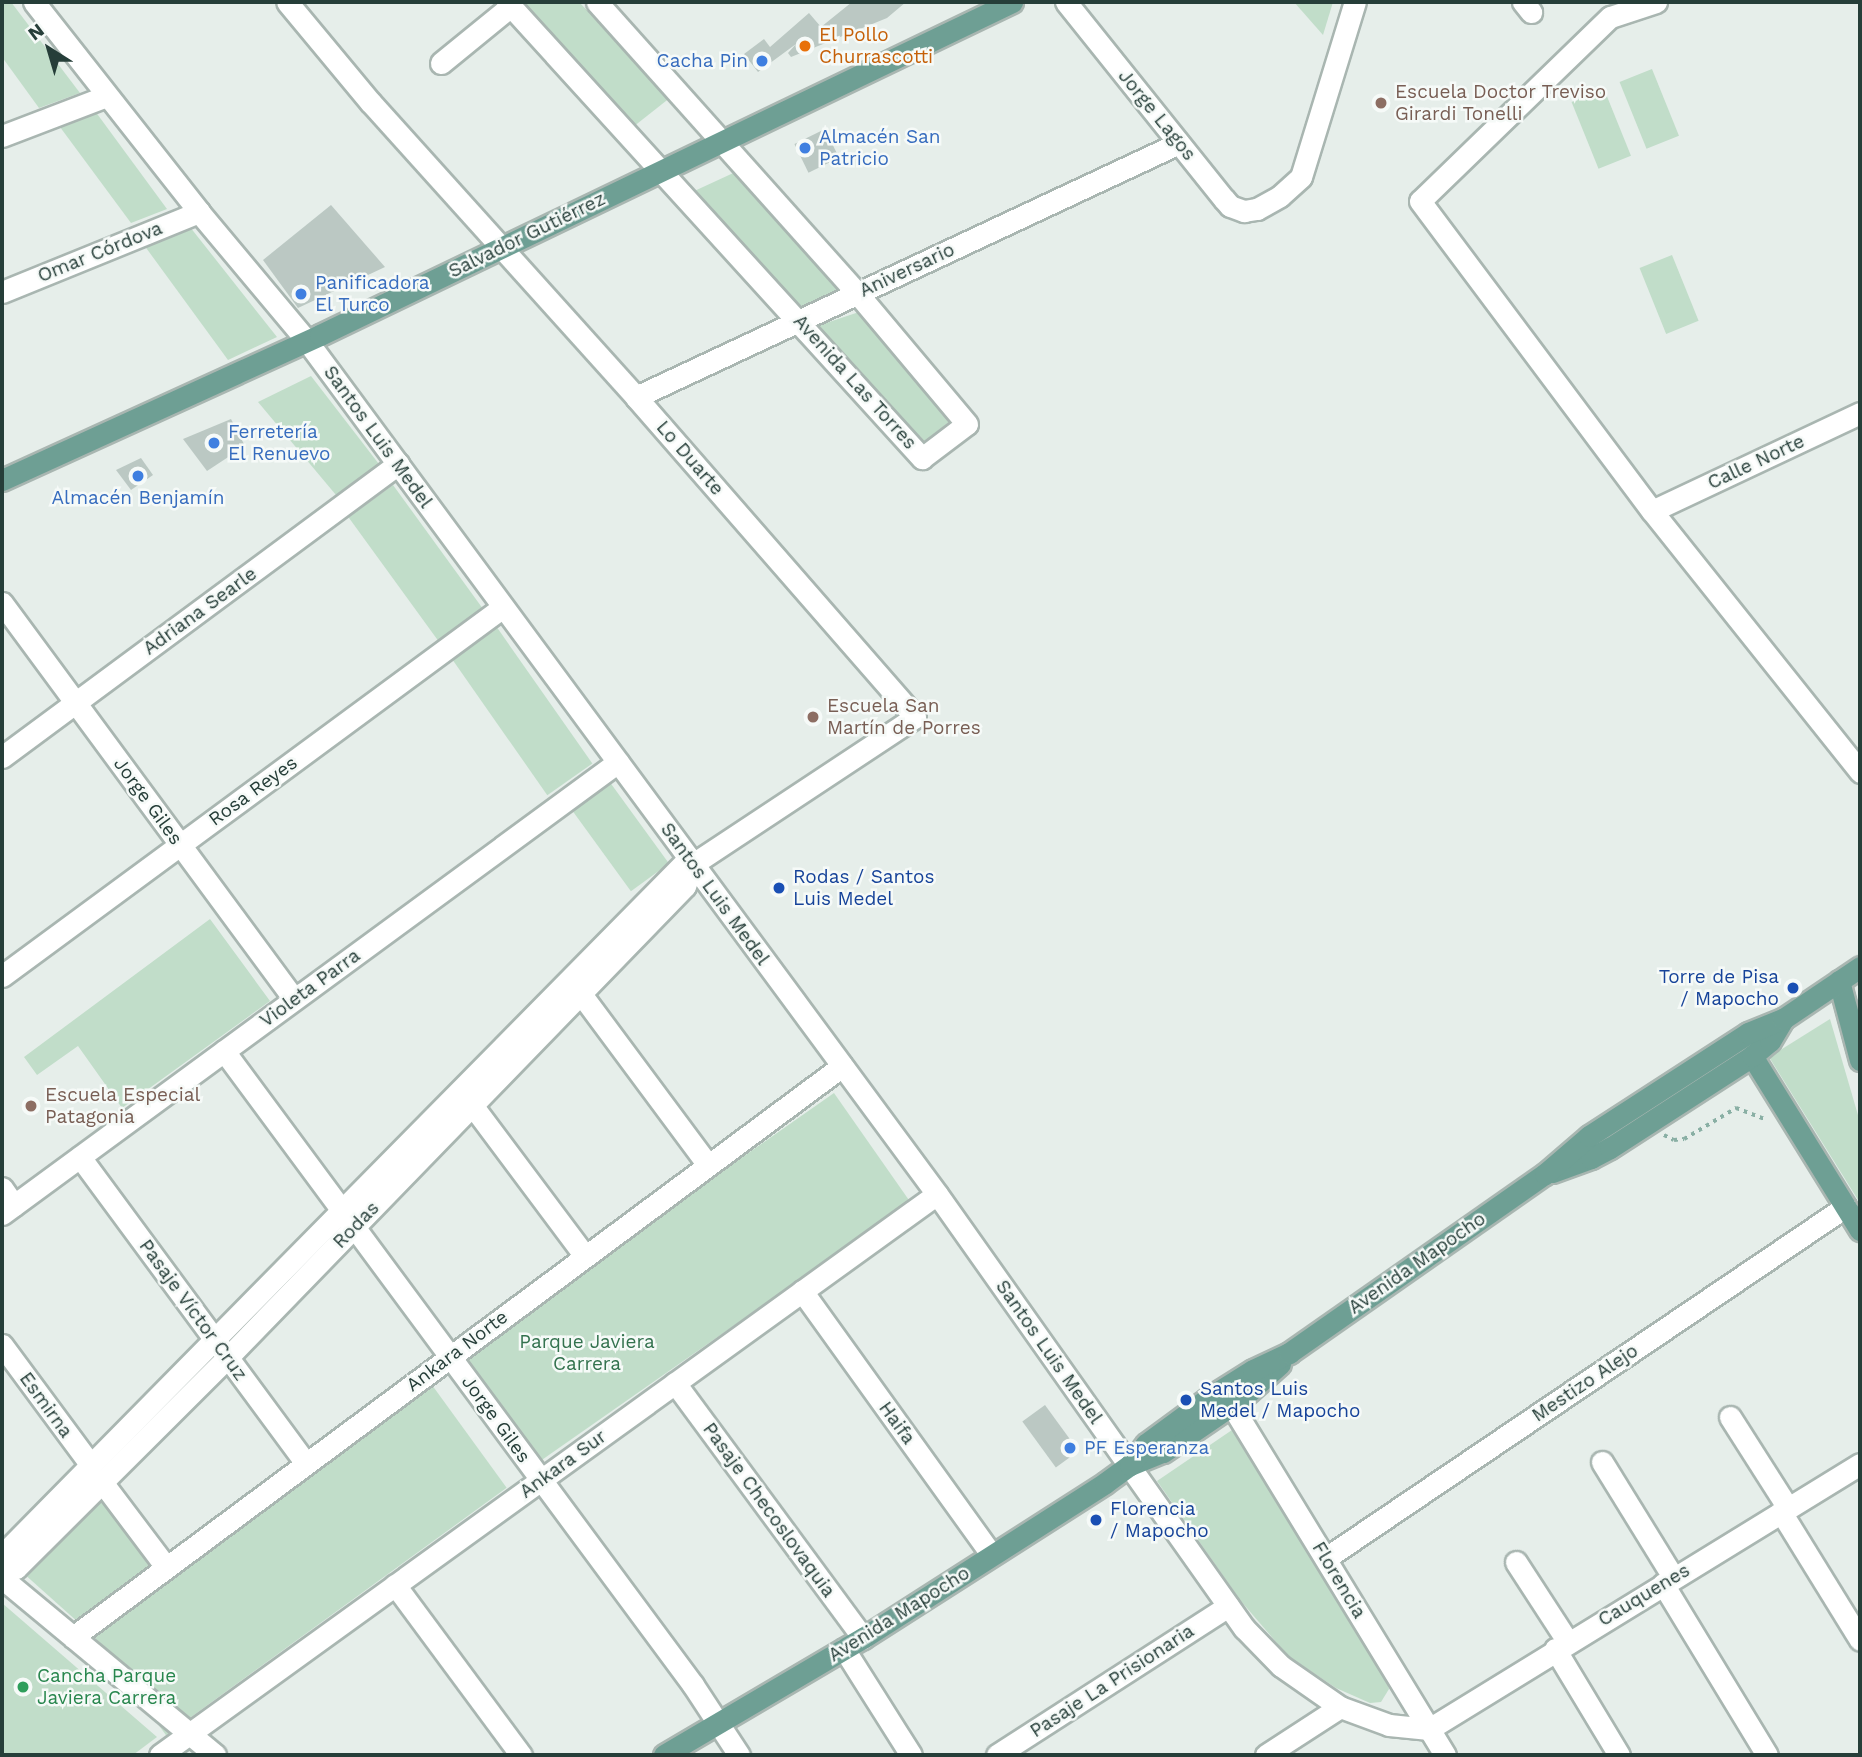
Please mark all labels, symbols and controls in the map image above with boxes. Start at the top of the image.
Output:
north arrow [14,14,84,84]
text: N [24,18,49,45]
place label: El Pollo Churrascotti [819,24,933,68]
marker: El Pollo Churrascotti [797,38,813,54]
place label: Cacha Pin [656,50,748,72]
marker: Cacha Pin [754,53,770,69]
street label: Jorge Lagos [1113,65,1201,165]
place label: Escuela Doctor Treviso Girardi Tonelli [1395,81,1607,125]
marker: Escuela Doctor Treviso Girardi Tonelli [1373,95,1389,111]
place label: Almacén San Patricio [819,126,941,170]
marker: Almacén San Patricio [797,140,813,156]
street label: Salvador Gutiérrez [445,187,609,283]
street label: Omar Córdova [34,217,166,287]
street label: Aniversario [856,238,958,302]
place label: Panificadora El Turco [315,272,430,316]
marker: Panificadora El Turco [293,286,309,302]
street label: Avenida Las Torres [788,310,922,454]
street label: Santos Luis Medel [319,361,437,513]
street label: Lo Duarte [651,416,729,500]
place label: Ferretería El Renuevo [228,421,331,465]
street label: Calle Norte [1704,430,1808,494]
marker: Ferretería El Renuevo [206,435,222,451]
marker: Almacén Benjamín [130,468,146,484]
place label: Almacén Benjamín [52,487,224,509]
street label: Adriana Searle [139,562,261,660]
place label: Escuela San Martín de Porres [827,695,981,739]
marker: Escuela San Martín de Porres [805,709,821,725]
street label: Rosa Reyes [204,751,302,831]
street label: Jorge Giles [109,753,187,849]
street label: Santos Luis Medel [656,818,774,970]
place label: Rodas / Santos Luis Medel [793,866,934,910]
marker: Rodas / Santos Luis Medel [771,880,787,896]
street label: Violeta Parra [255,944,365,1032]
place label: Torre de Pisa / Mapocho [1659,966,1779,1010]
marker: Torre de Pisa / Mapocho [1785,980,1801,996]
place label: Escuela Especial Patagonia [45,1084,201,1128]
marker: Escuela Especial Patagonia [23,1098,39,1114]
street label: Rodas [328,1197,384,1253]
street label: Avenida Mapocho [1344,1207,1490,1319]
street label: Pasaje Víctor Cruz [134,1235,252,1385]
street label: Santos Luis Medel [991,1276,1107,1428]
street label: Ankara Norte [402,1305,512,1397]
park label: Parque Javiera Carrera [519,1331,655,1375]
street label: Mestizo Alejo [1527,1339,1643,1427]
street label: Esmirna [15,1368,77,1442]
street label: Jorge Giles [457,1371,535,1467]
place label: Santos Luis Medel / Mapocho [1200,1378,1361,1422]
marker: Santos Luis Medel / Mapocho [1178,1392,1194,1408]
street label: Haifa [874,1397,920,1449]
street label: Pasaje Checoslovaquia [698,1418,840,1602]
street label: Ankara Sur [515,1425,611,1503]
place label: PF Esperanza [1084,1437,1210,1459]
marker: PF Esperanza [1062,1440,1078,1456]
place label: Florencia / Mapocho [1110,1498,1209,1542]
marker: Florencia / Mapocho [1088,1512,1104,1528]
street label: Florencia [1307,1538,1371,1622]
street label: Cauquenes [1594,1559,1694,1631]
street label: Avenida Mapocho [824,1561,974,1667]
street label: Pasaje La Prisionaria [1026,1619,1198,1743]
place label: Cancha Parque Javiera Carrera [37,1665,177,1709]
marker: Cancha Parque Javiera Carrera [15,1679,31,1695]

